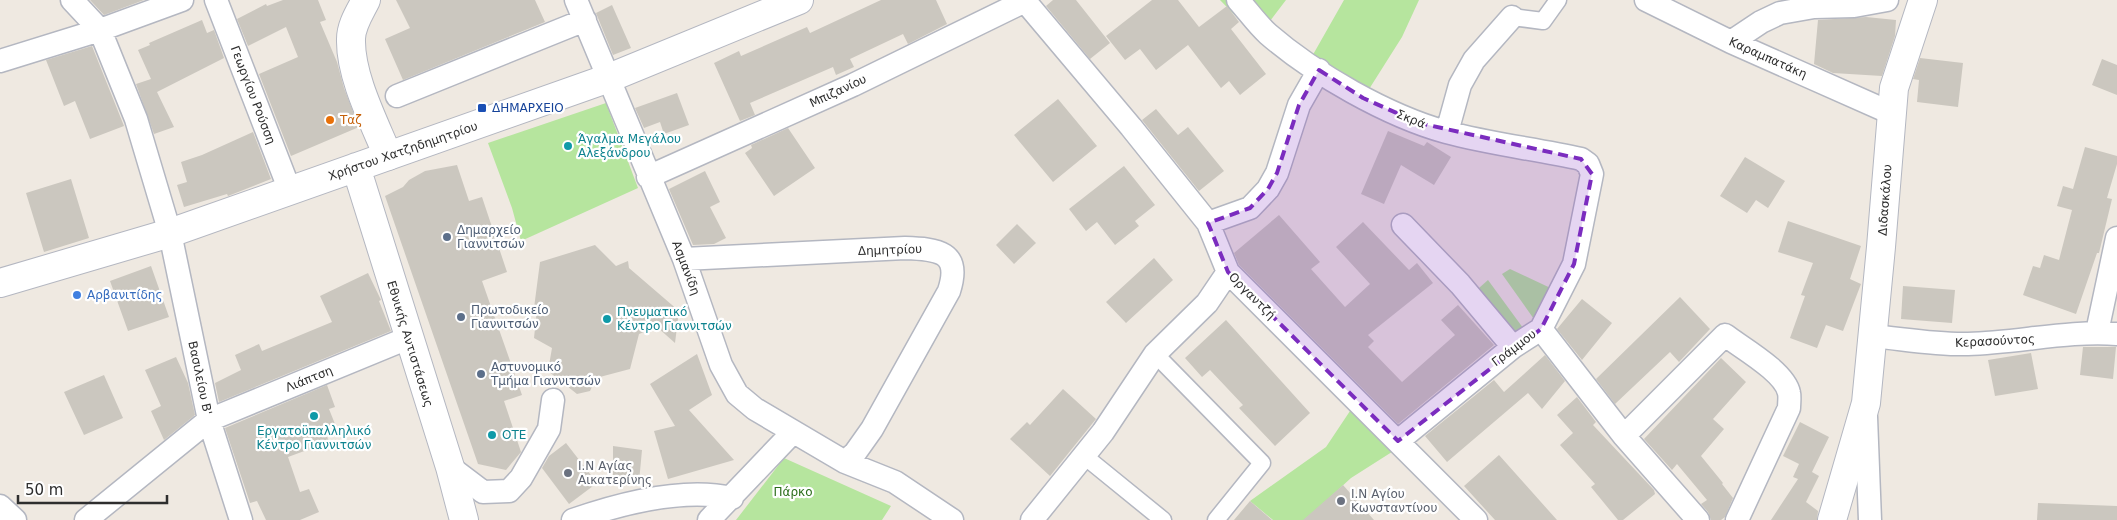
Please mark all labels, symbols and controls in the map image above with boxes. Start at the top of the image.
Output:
street label: Καραμπατάκη [1727,35,1809,81]
street label: Γεωργίου Ρούσση [228,44,278,146]
street label: Μπιζανίου [807,72,869,110]
place label: ΔΗΜΑΡΧΕΙΟ [492,101,564,115]
marker: ΔΗΜΑΡΧΕΙΟ [476,102,488,114]
street label: Σκρά [1394,107,1428,131]
place label: Ταζ [339,113,362,127]
marker: Ταζ [324,114,336,126]
street label: Χρήστου Χατζηδημητρίου [326,119,480,183]
place label: Άγαλμα Μεγάλου Αλεξάνδρου [578,132,681,160]
marker: Άγαλμα Μεγάλου Αλεξάνδρου [562,140,574,152]
street label: Διδασκάλου [1876,164,1894,236]
place label: Δημαρχείο Γιαννιτσών [457,223,525,251]
marker: Δημαρχείο Γιαννιτσών [441,231,453,243]
street label: Ασμανίδη [669,239,703,297]
street label: Δημητρίου [858,242,922,258]
street label: Οργαντζή [1226,270,1278,322]
street label: Εθνικής Αντιστάσεως [384,279,436,409]
place label: Αρβανιτίδης [87,288,162,302]
marker: Αρβανιτίδης [71,289,83,301]
place label: Πρωτοδικείο Γιαννιτσών [471,303,549,331]
place label: Πνευματικό Κέντρο Γιαννιτσών [617,305,732,333]
marker: Πρωτοδικείο Γιαννιτσών [455,311,467,323]
marker: Πνευματικό Κέντρο Γιαννιτσών [601,313,613,325]
street label: Γράμμου [1489,327,1539,369]
street label: Κερασούντος [1955,332,2035,350]
street label: Βασιλείου Β' [185,340,215,416]
place label: Αστυνομικό Τμήμα Γιαννιτσών [490,360,601,388]
street label: Λιάπτση [283,363,335,395]
marker: Αστυνομικό Τμήμα Γιαννιτσών [475,368,487,380]
marker: Εργατοϋπαλληλικό Κέντρο Γιαννιτσών [308,410,320,422]
place label: Εργατοϋπαλληλικό Κέντρο Γιαννιτσών [257,424,372,452]
place label: ΟΤΕ [502,428,526,442]
marker: ΟΤΕ [486,429,498,441]
place label: Ι.Ν Αγίας Αικατερίνης [578,459,652,487]
marker: Ι.Ν Αγίας Αικατερίνης [562,467,574,479]
scale bar [18,472,166,504]
text: 50 m [25,481,63,499]
park label: Πάρκο [774,485,812,499]
place label: Ι.Ν Αγίου Κωνσταντίνου [1351,487,1437,515]
marker: Ι.Ν Αγίου Κωνσταντίνου [1335,495,1347,507]

